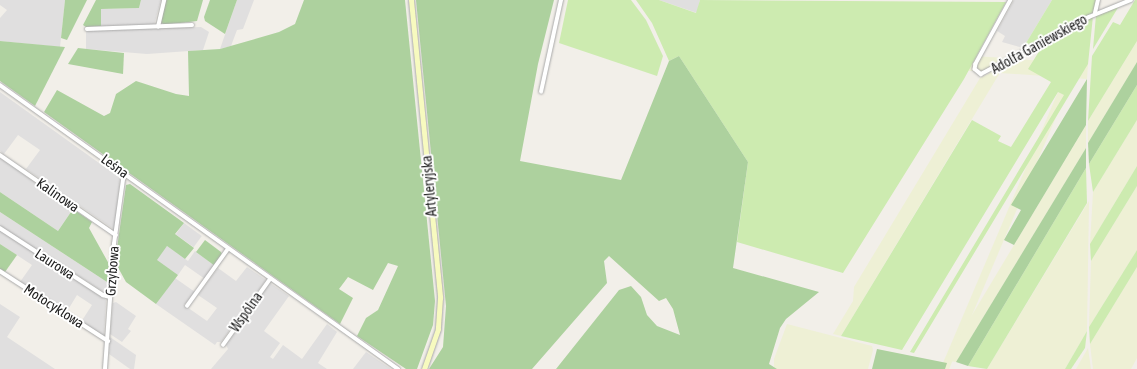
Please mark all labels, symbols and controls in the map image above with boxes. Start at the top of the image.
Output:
street label: Adolfa Ganiewskiego [988,11,1090,77]
street label: Leśna [98,150,132,182]
street label: Artyleryjska [418,155,440,217]
street label: Kalinowa [34,174,82,216]
street label: Laurowa [32,245,78,283]
street label: Grzybowa [102,245,122,297]
street label: Motocyklowa [21,280,87,332]
street label: Wspólna [226,289,266,335]

